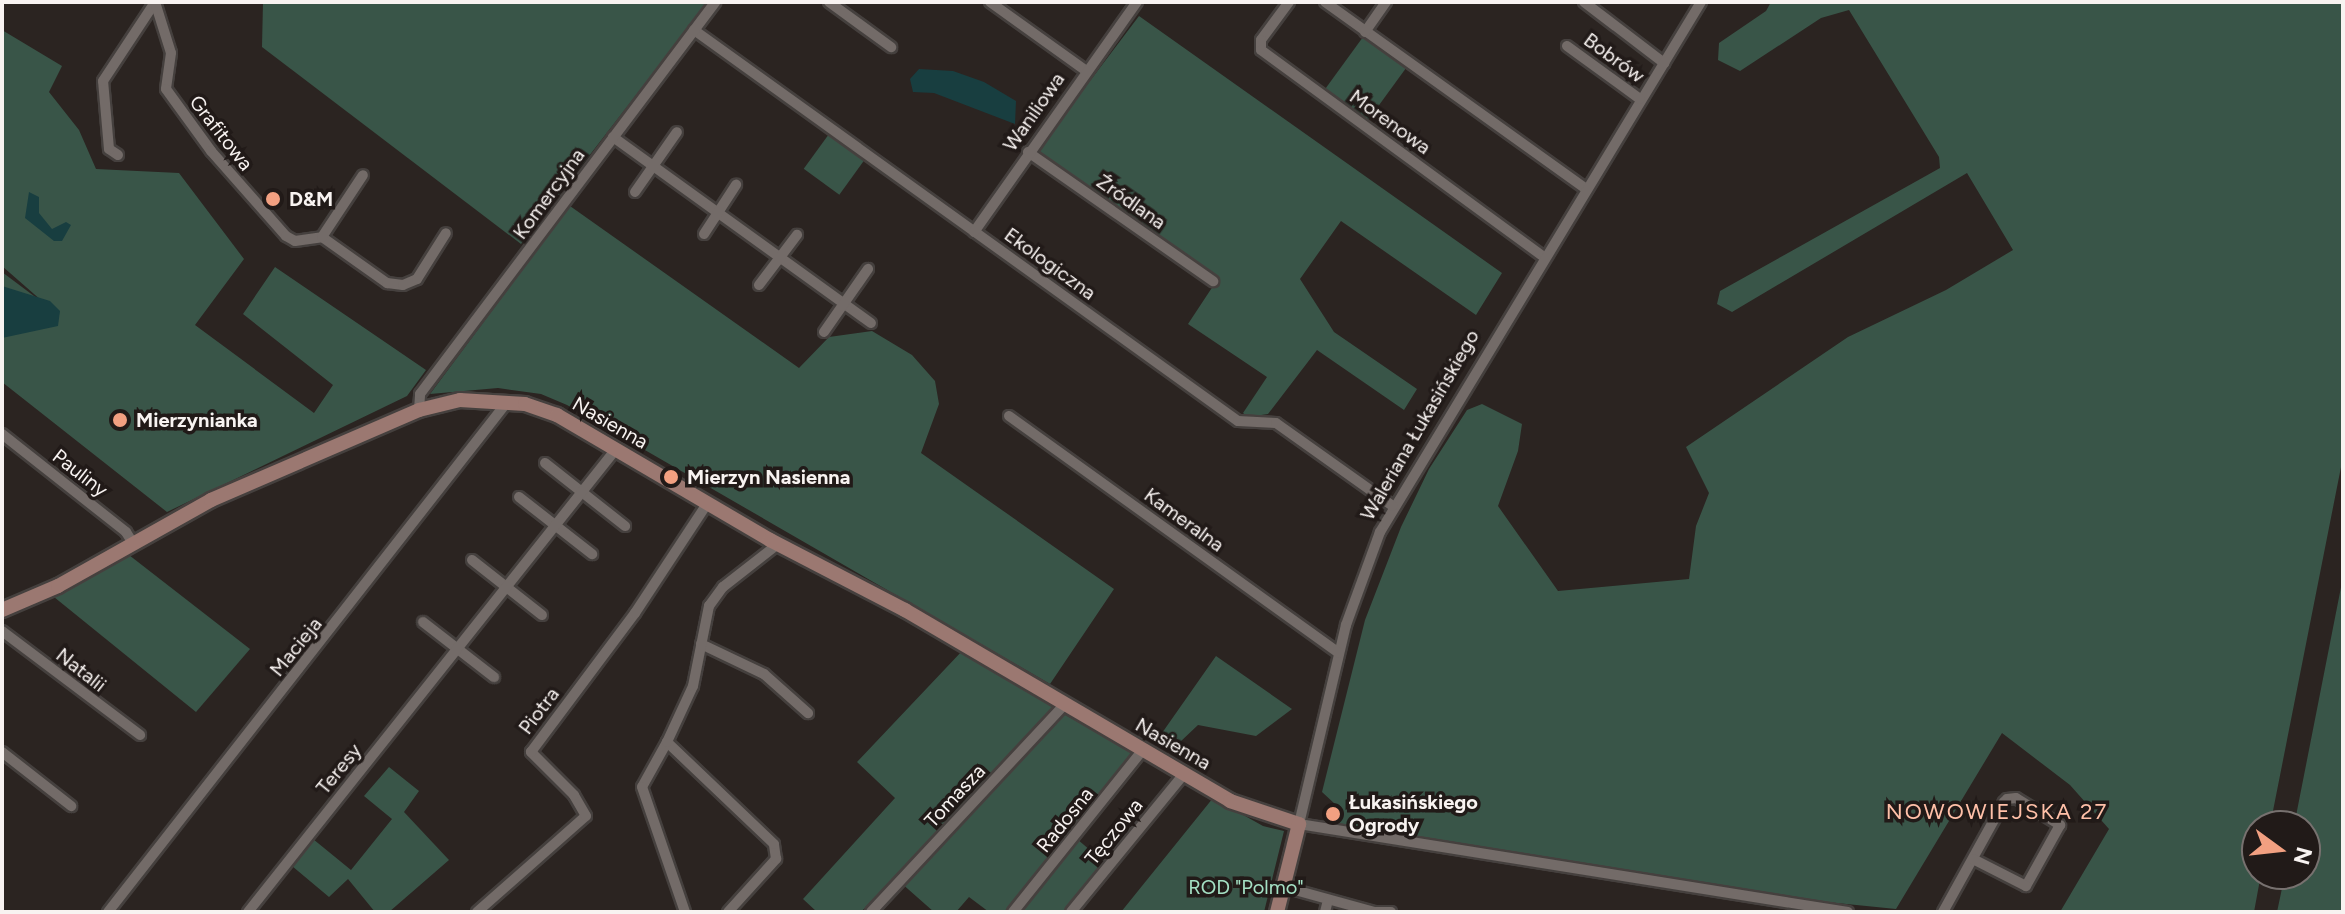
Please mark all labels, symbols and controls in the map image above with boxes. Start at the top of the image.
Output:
street label: Bobrów [1579,28,1649,88]
street label: Waniliowa [998,68,1070,156]
street label: Morenowa [1345,85,1435,159]
street label: Grafitowa [184,91,258,175]
street label: Komercyjna [508,144,590,244]
street label: Źródlana [1092,170,1170,234]
place label: D&M [289,187,333,211]
marker: D&M [264,190,282,208]
street label: Ekologiczna [1000,223,1100,305]
street label: Waleriana Łukasińskiego [1356,325,1484,525]
street label: Nasienna [568,392,652,454]
place label: Mierzynianka [136,408,258,432]
marker: Mierzynianka [111,411,129,429]
street label: Pauliny [48,444,112,502]
place label: Mierzyn Nasienna [687,465,850,489]
marker: Mierzyn Nasienna [662,468,680,486]
street label: Kameralna [1139,483,1229,557]
street label: Macieja [265,613,327,681]
street label: Natalii [51,643,111,697]
street label: Piotra [514,683,564,739]
street label: Nasienna [1131,713,1215,775]
street label: Teresy [311,739,367,799]
street label: Tomasza [920,759,990,833]
street label: Radosna [1032,783,1098,857]
place label: Łukasińskiego Ogrody [1349,790,1478,837]
street label: Tęczowa [1080,794,1148,870]
district label: NOWOWIEJSKA 27 [1886,799,2108,825]
marker: Łukasińskiego Ogrody [1324,805,1342,823]
north arrow [2241,810,2321,890]
text: N [2287,844,2318,868]
park label: ROD "Polmo" [1188,875,1304,899]

